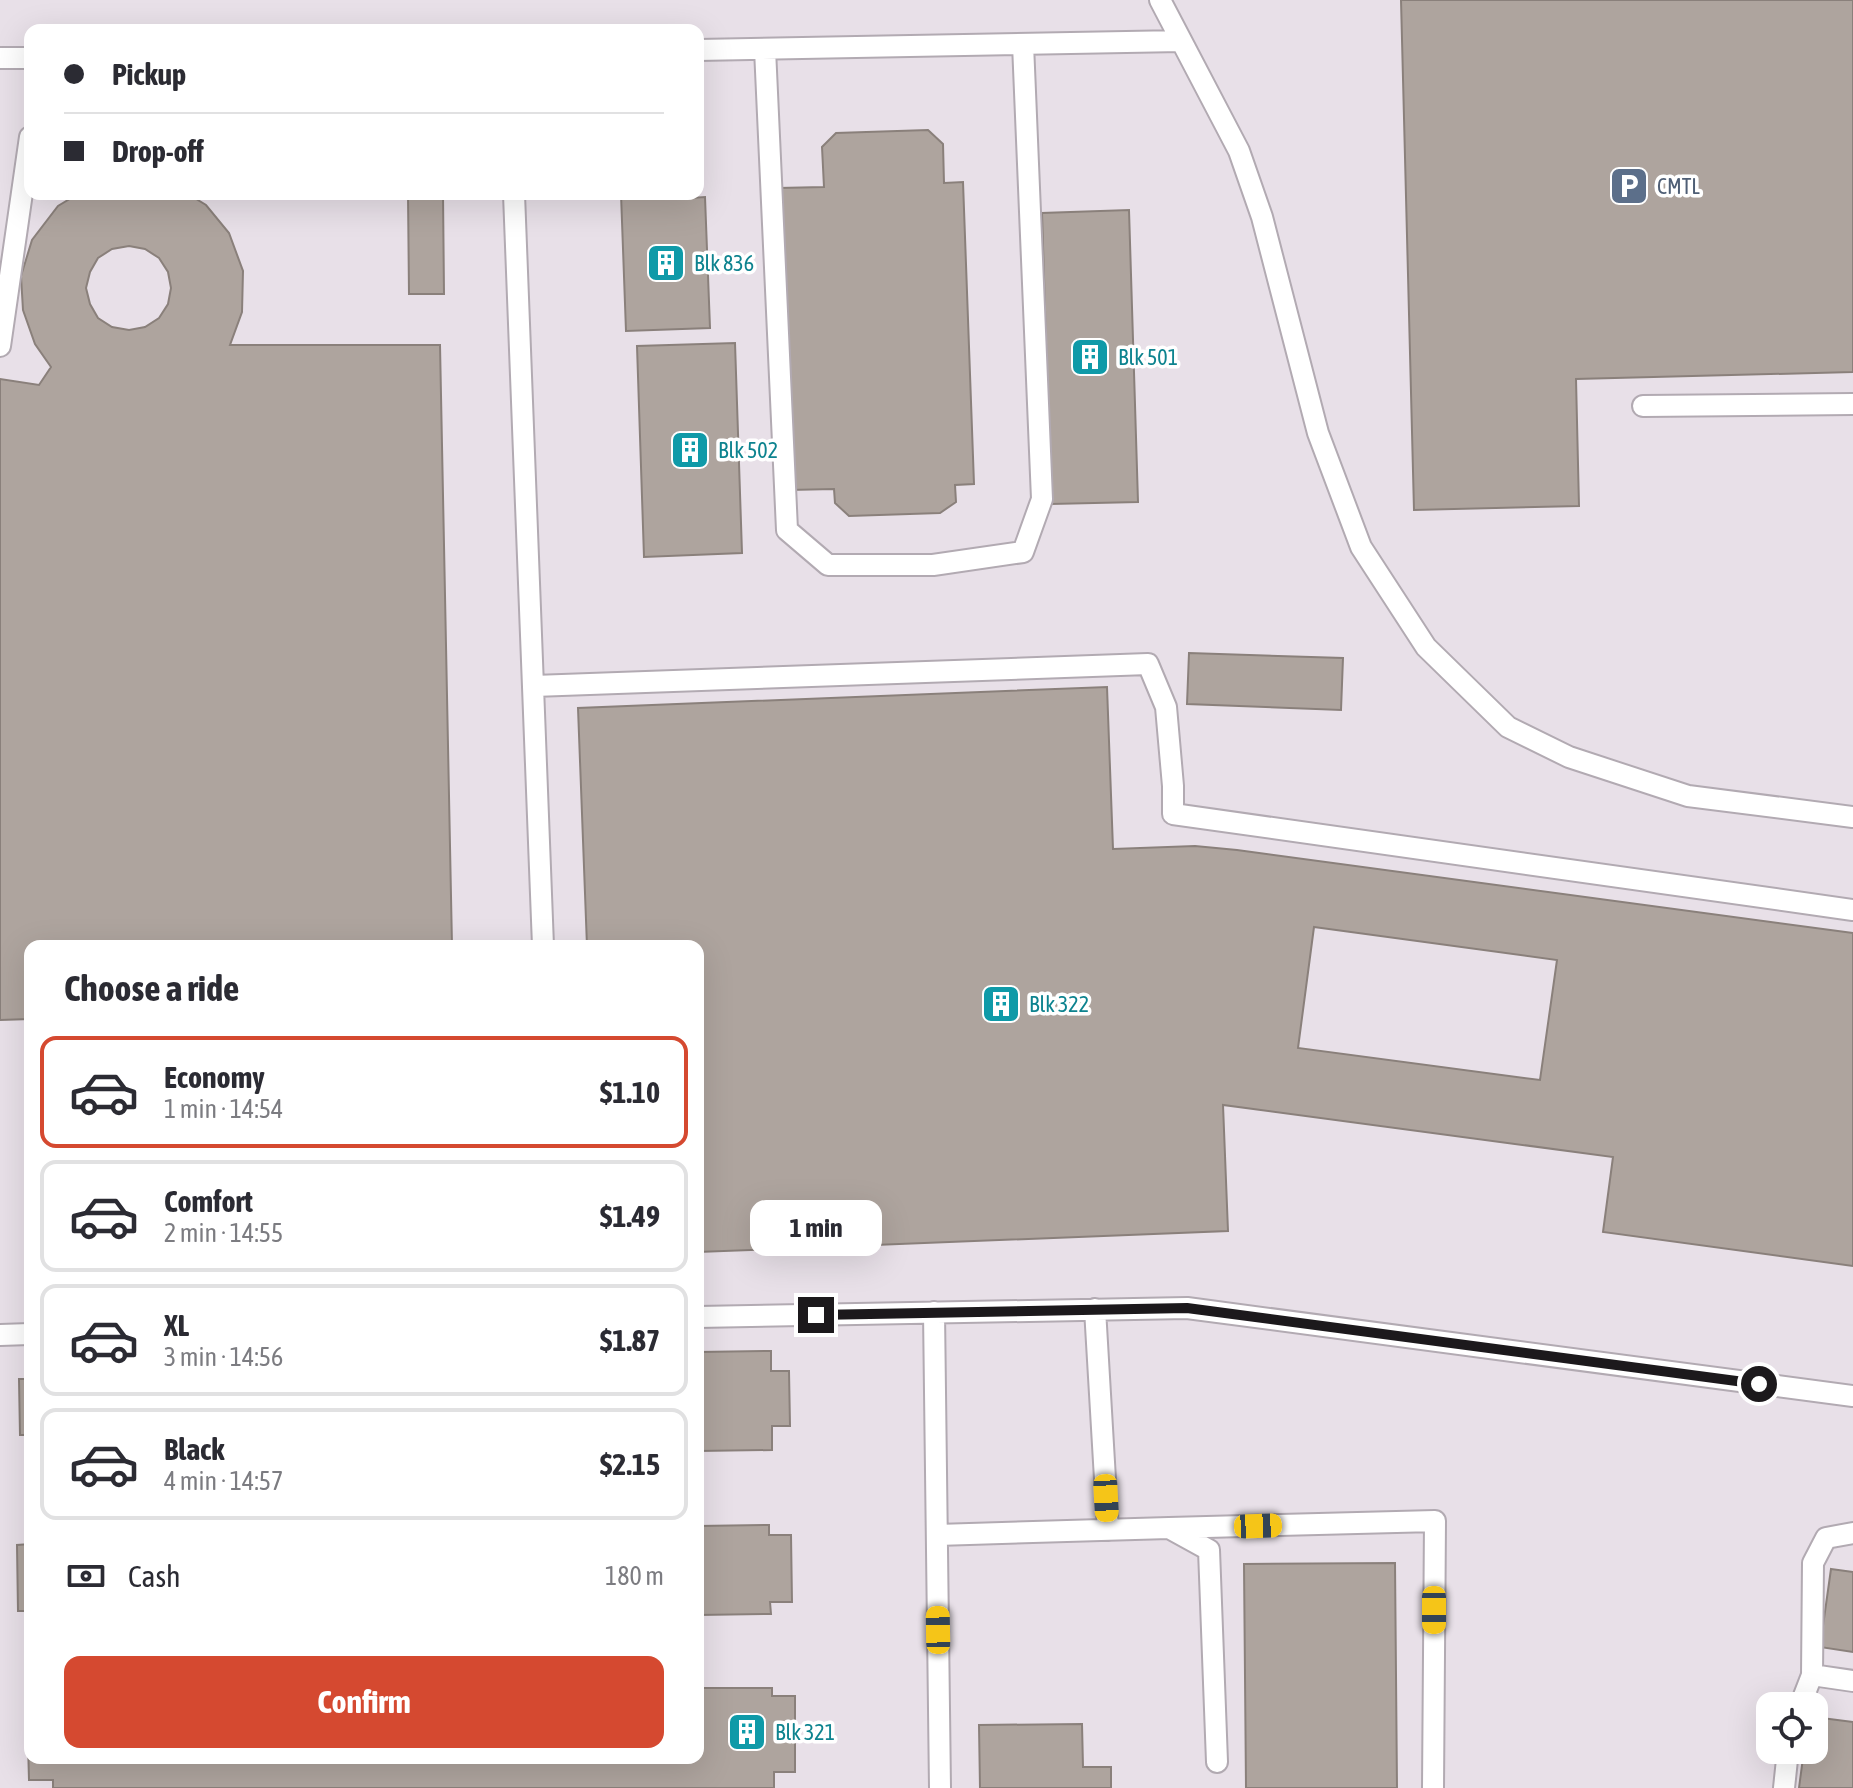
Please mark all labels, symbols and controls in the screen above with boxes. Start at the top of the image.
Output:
text: Pickup [112,57,186,91]
text: Drop-off [112,134,204,168]
parking icon: CMTL [1608,165,1650,207]
place label: CMTL [1657,173,1700,199]
building icon: Blk 836 [645,242,687,284]
place label: Blk 836 [694,250,754,276]
building icon: Blk 501 [1069,336,1111,378]
place label: Blk 501 [1118,344,1178,370]
building icon: Blk 502 [669,429,711,471]
place label: Blk 502 [718,437,778,463]
text: Choose a ride [64,967,239,1009]
building icon: Blk 322 [980,983,1022,1025]
place label: Blk 322 [1029,991,1089,1017]
icon: car [68,1056,140,1128]
text: Economy [164,1060,265,1094]
text: $1.10 [600,1075,660,1109]
text: 1 min · 14:54 [164,1094,283,1124]
icon: car [68,1180,140,1252]
text: Comfort [164,1184,253,1218]
text: $1.49 [600,1199,660,1233]
callout: 1 min [750,1199,882,1255]
text: 1 min [789,1213,843,1243]
text: 2 min · 14:55 [164,1218,283,1248]
route end [798,1297,834,1333]
icon: car [68,1304,140,1376]
text: XL [164,1308,189,1342]
text: $1.87 [600,1323,660,1357]
text: 3 min · 14:56 [164,1342,283,1372]
route start [1741,1366,1777,1402]
icon: car [68,1428,140,1500]
text: Black [164,1432,224,1466]
text: $2.15 [600,1447,660,1481]
text: 4 min · 14:57 [164,1466,283,1496]
car [1093,1473,1119,1523]
car [1234,1513,1282,1539]
icon: cash [64,1554,108,1598]
text: Cash [128,1559,181,1593]
text: 180 m [605,1561,664,1591]
car [1422,1586,1446,1634]
car [926,1606,950,1654]
button: Confirm [64,1656,664,1748]
map controls [1756,1692,1828,1764]
button: locate [1756,1692,1828,1764]
building icon: Blk 321 [726,1711,768,1753]
place label: Blk 321 [775,1719,835,1745]

